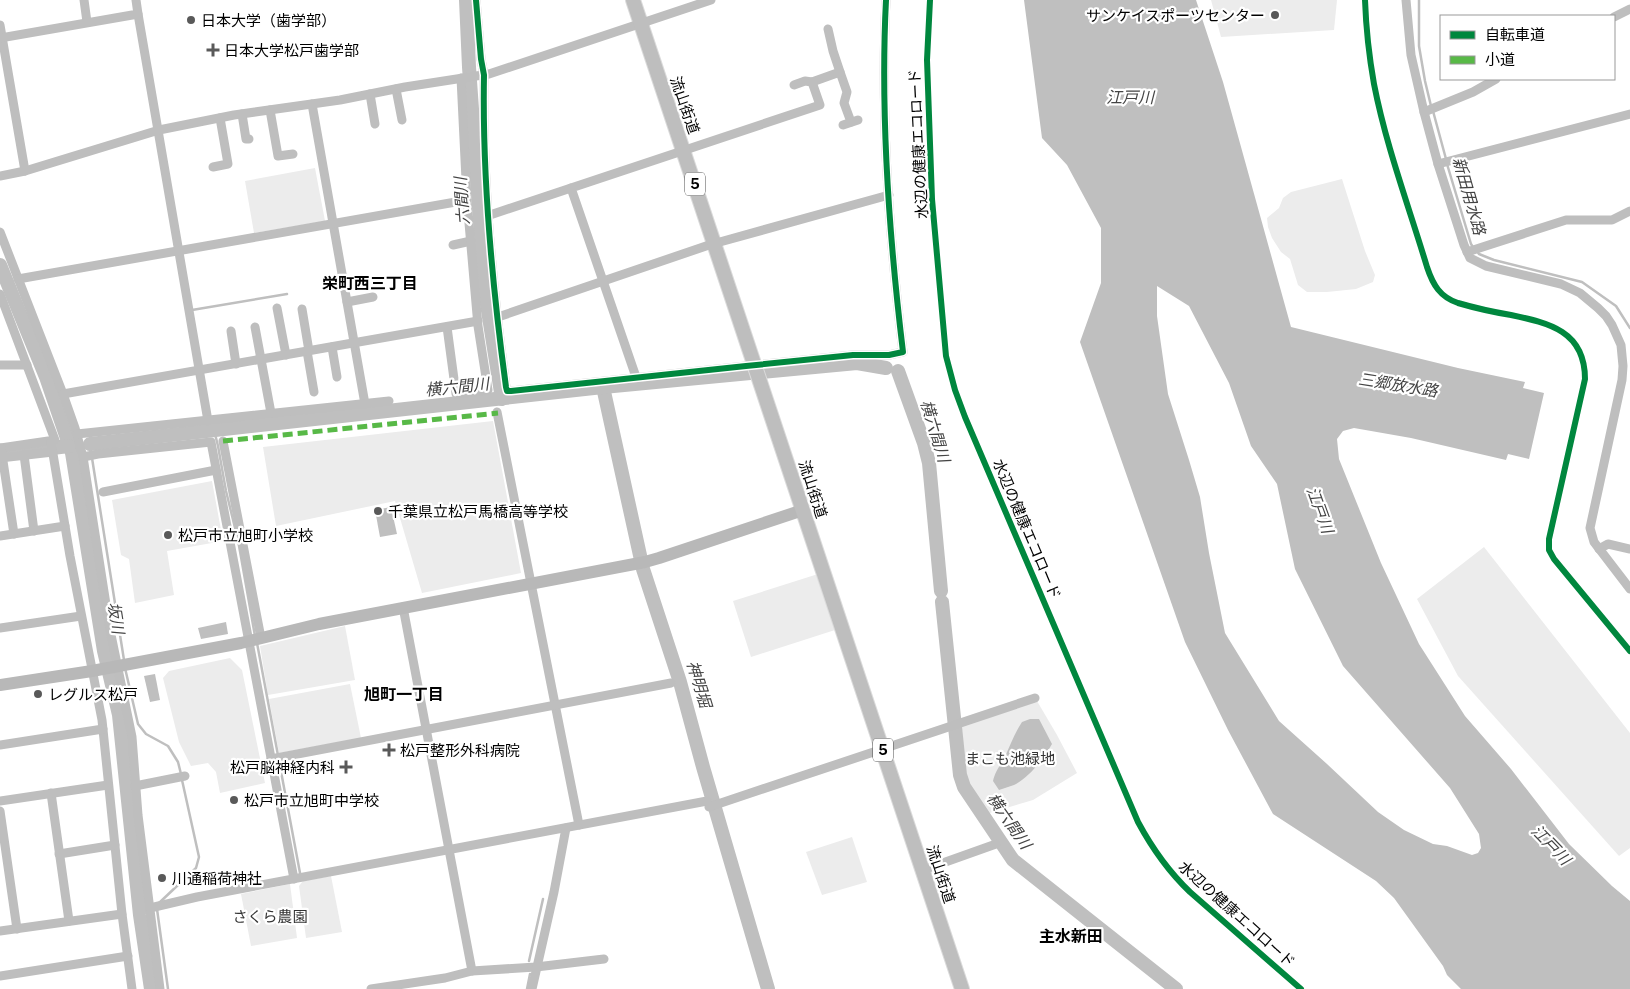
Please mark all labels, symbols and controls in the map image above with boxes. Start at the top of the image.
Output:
place label: サンケイスポーツセンター [1086,7,1265,24]
marker: サンケイスポーツセンター [1269,9,1281,21]
place label: 日本大学（歯学部） [201,12,336,29]
marker: 日本大学（歯学部） [185,14,197,26]
legend [1440,15,1615,80]
text: 自転車道 [1485,26,1545,43]
place label: 日本大学松戸歯学部 [224,42,359,59]
marker: 日本大学松戸歯学部 [206,43,220,57]
text: 小道 [1485,51,1515,68]
street label: 水辺の健康エコロード [906,69,930,219]
street label: 流山街道 [667,74,703,136]
water label: 江戸川 [1106,88,1156,107]
water label: 新田用水路 [1449,155,1490,239]
road number: 5 [685,172,705,195]
water label: 六間川 [451,174,473,226]
district label: 栄町西三丁目 [322,274,418,293]
water label: 三郷放水路 [1357,369,1441,401]
water label: 横六間川 [424,374,492,400]
water label: 横六間川 [917,398,954,466]
street label: 水辺の健康エコロード [990,457,1064,601]
street label: 流山街道 [796,458,830,520]
water label: 江戸川 [1303,484,1338,538]
place label: 千葉県立松戸馬橋高等学校 [388,503,568,520]
marker: 千葉県立松戸馬橋高等学校 [372,505,384,517]
place label: 松戸市立旭町小学校 [178,527,313,544]
marker: 松戸市立旭町小学校 [162,529,174,541]
water label: 坂川 [104,601,128,637]
water label: 神明堀 [683,658,716,713]
district label: 旭町一丁目 [364,685,444,704]
place label: レグルス松戸 [48,686,138,703]
marker: レグルス松戸 [32,688,44,700]
road number: 5 [873,738,893,762]
place label: 松戸整形外科病院 [400,742,520,759]
marker: 松戸整形外科病院 [382,743,396,757]
park label: まこも池緑地 [965,750,1055,767]
place label: 松戸脳神経内科 [230,759,335,776]
marker: 松戸脳神経内科 [339,760,353,774]
water label: 横六間川 [983,789,1036,854]
place label: 松戸市立旭町中学校 [244,792,379,809]
marker: 松戸市立旭町中学校 [228,794,240,806]
water label: 江戸川 [1527,821,1576,870]
street label: 流山街道 [924,843,958,905]
street label: 水辺の健康エコロード [1176,857,1298,971]
place label: 川通稲荷神社 [172,870,262,887]
marker: 川通稲荷神社 [156,872,168,884]
park label: さくら農園 [232,908,308,925]
district label: 主水新田 [1039,927,1103,946]

